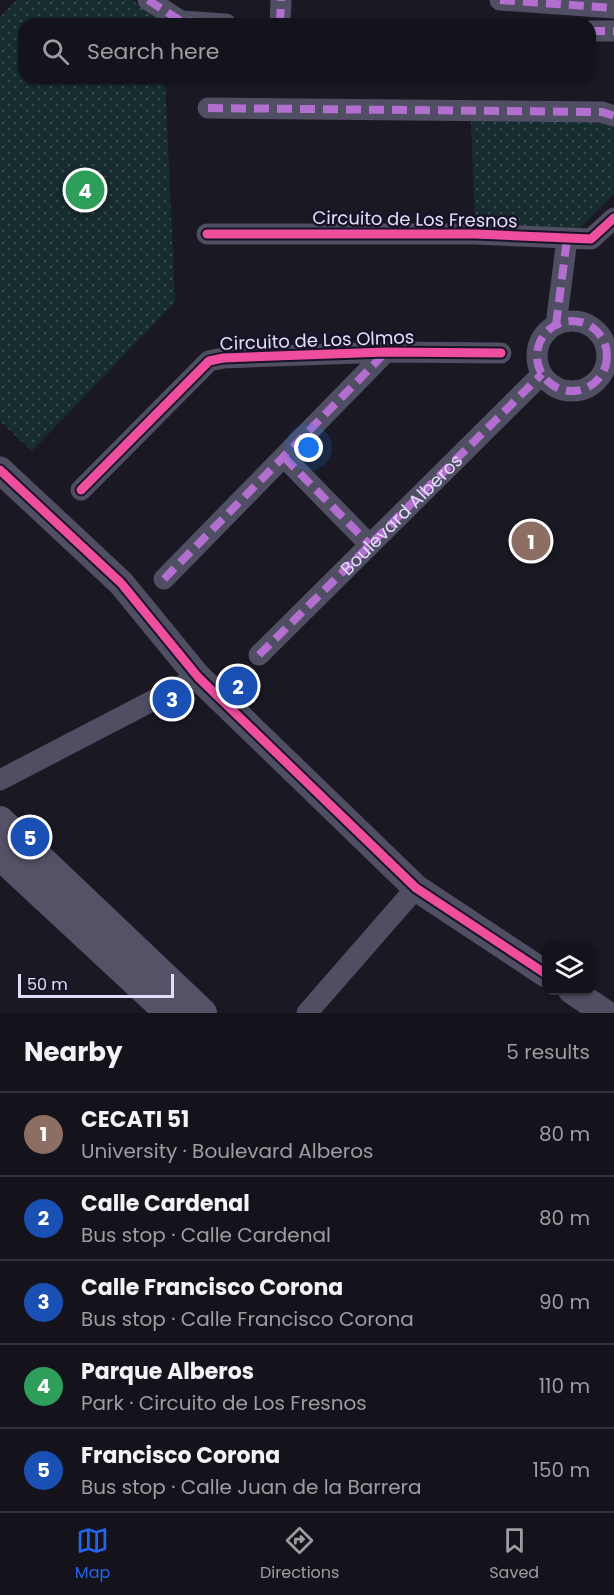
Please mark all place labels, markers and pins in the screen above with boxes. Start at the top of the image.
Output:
pin: 4 [66,168,104,213]
pin: 1 [512,518,550,564]
pin: 2 [218,664,258,708]
pin: 3 [152,676,192,722]
pin: 5 [10,814,50,860]

